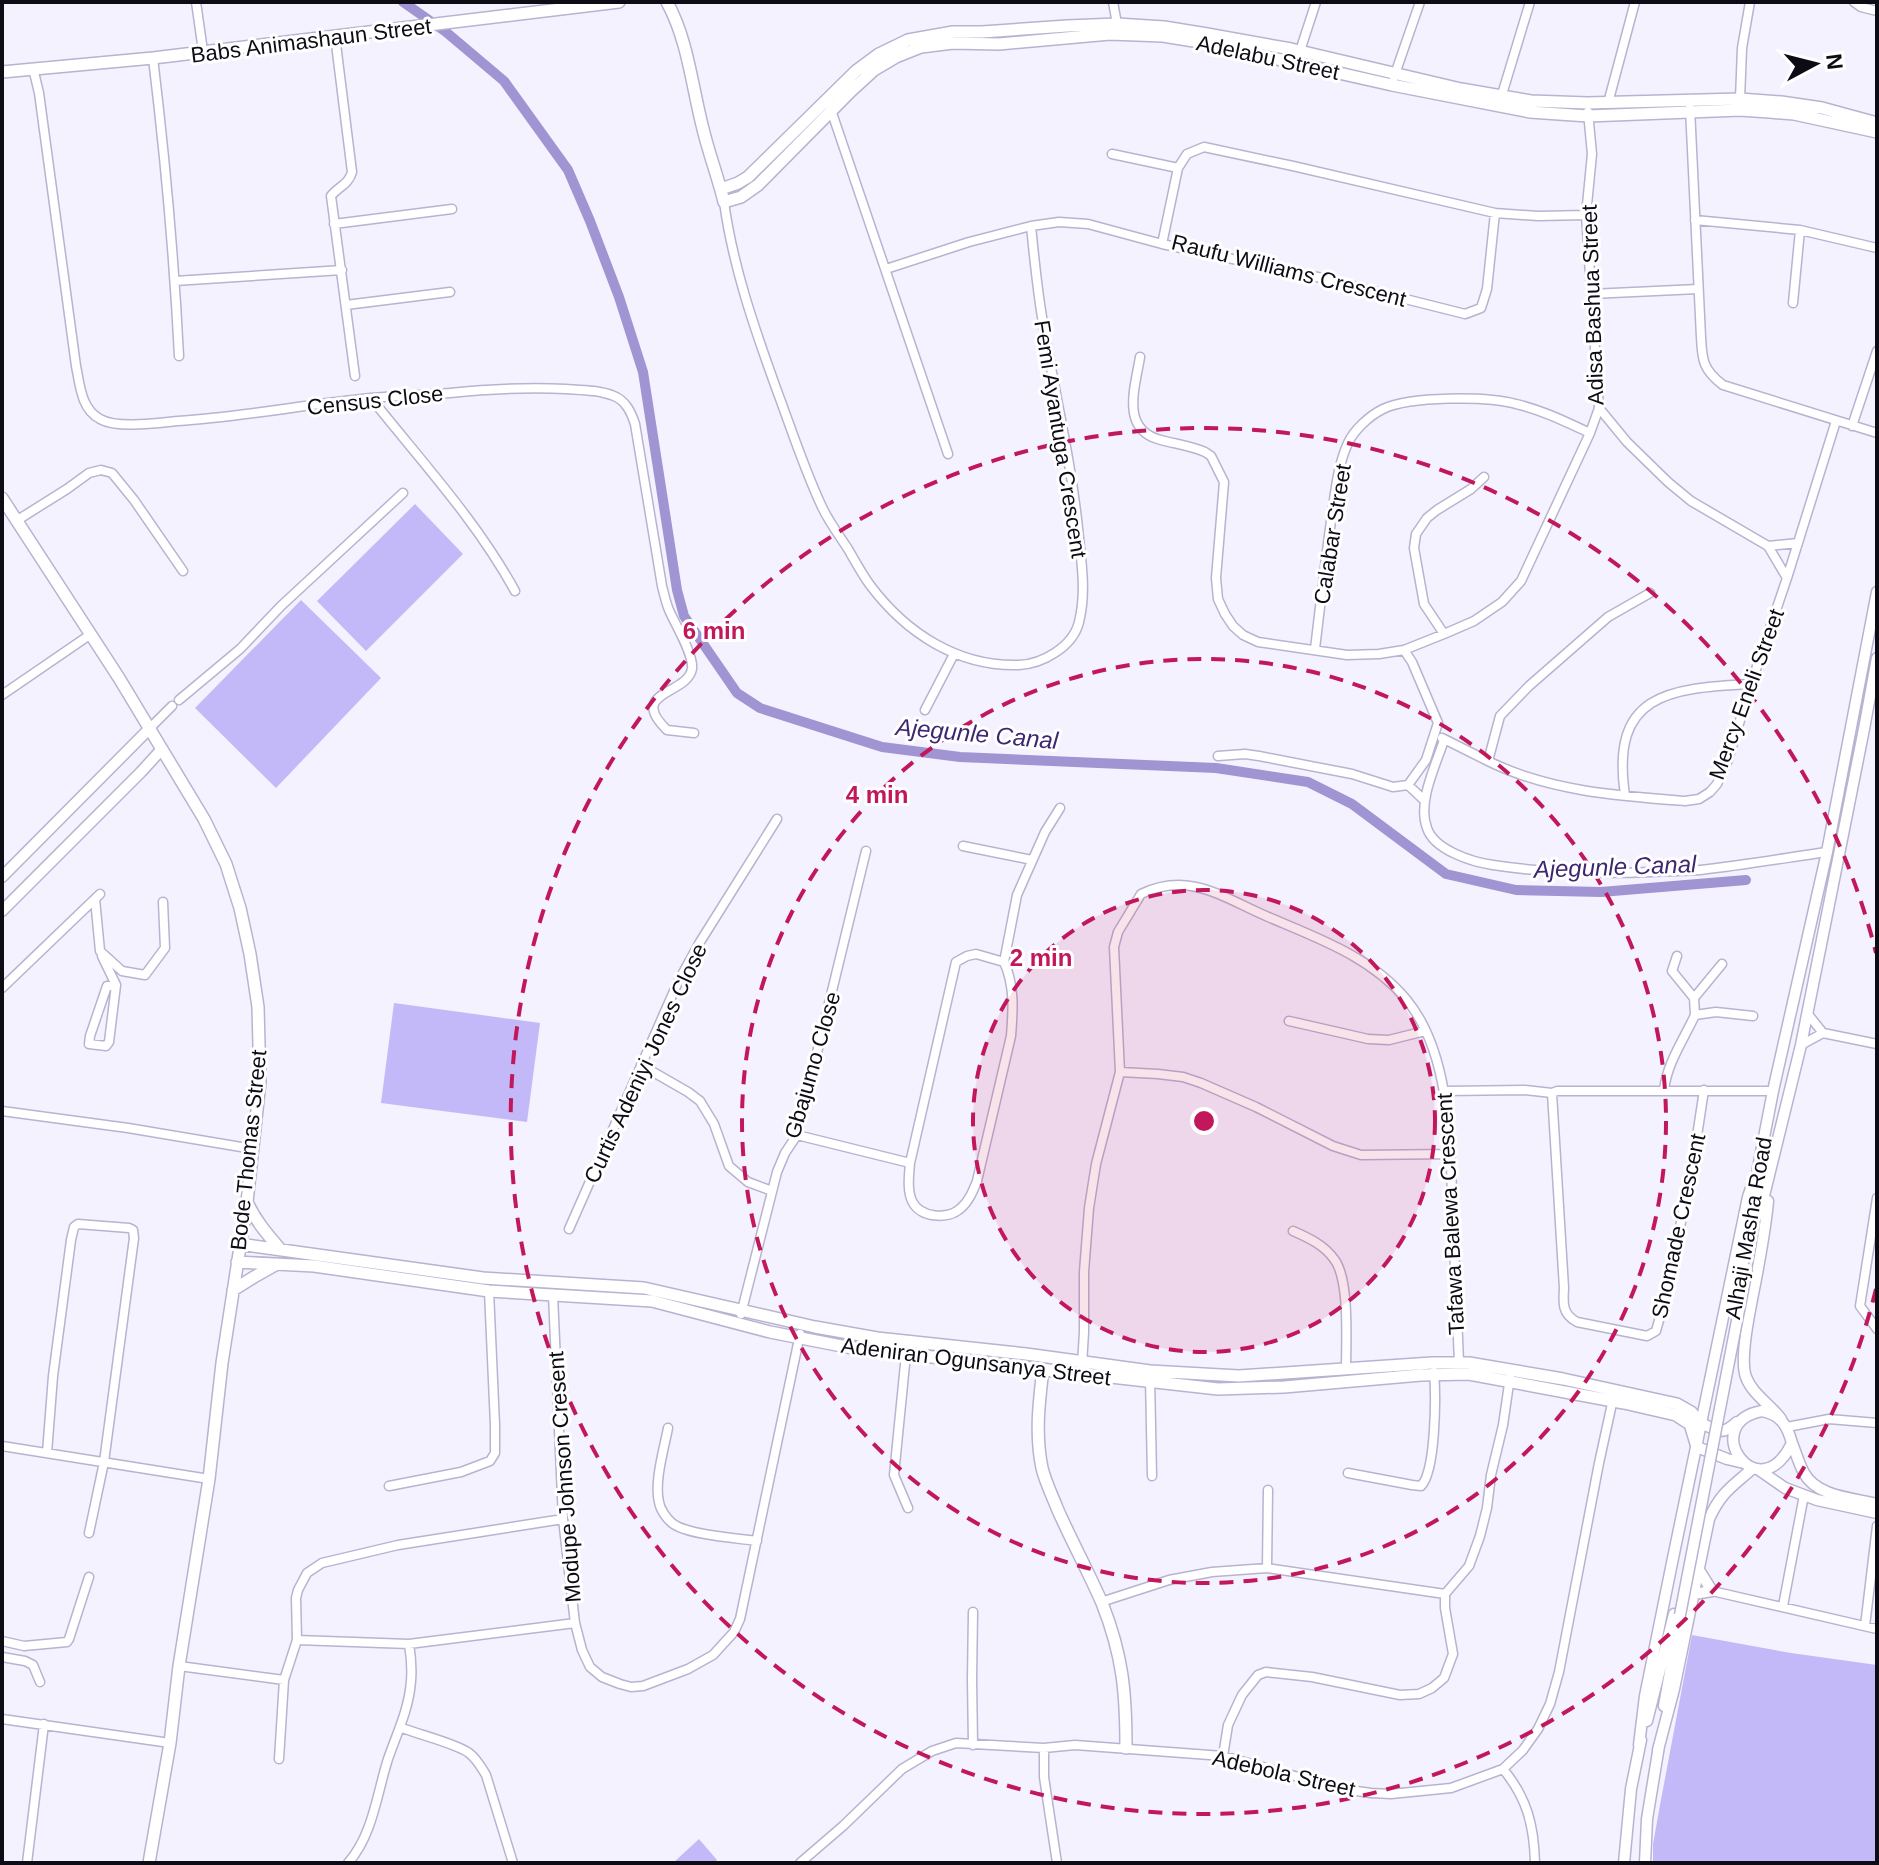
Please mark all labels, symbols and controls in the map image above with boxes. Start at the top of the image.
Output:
street label: Babs Animashaun Street [189,13,433,68]
north arrow [1775,24,1855,104]
street label: Adelabu Street [1194,30,1342,85]
text: N [1821,52,1848,71]
street label: Adisa Bashua Street [1577,204,1608,406]
street label: Raufu Williams Crescent [1169,229,1409,312]
street label: Femi Ayantuga Crescent [1029,318,1092,560]
street label: Census Close [306,381,444,420]
street label: Calabar Street [1309,462,1356,606]
street label: Mercy Eneli Street [1704,605,1789,783]
text: 6 min [683,617,745,644]
water label: Ajegunle Canal [893,713,1060,754]
text: 4 min [846,781,908,808]
water label: Ajegunle Canal [1531,850,1697,883]
street label: Curtis Adeniyi Jones Close [579,939,712,1187]
text: 2 min [1010,944,1072,971]
street label: Gbajumo Close [780,989,845,1141]
street label: Bode Thomas Street [226,1049,271,1251]
street label: Tafawa Balewa Crescent [1432,1092,1469,1336]
centre of rings [1190,1107,1218,1135]
street label: Shomade Crescent [1647,1131,1710,1321]
street label: Alhaji Masha Road [1720,1135,1777,1321]
street label: Adeniran Ogunsanya Street [840,1333,1112,1390]
street label: Modupe Johnson Cresent [543,1350,586,1603]
street label: Adebola Street [1210,1745,1358,1802]

